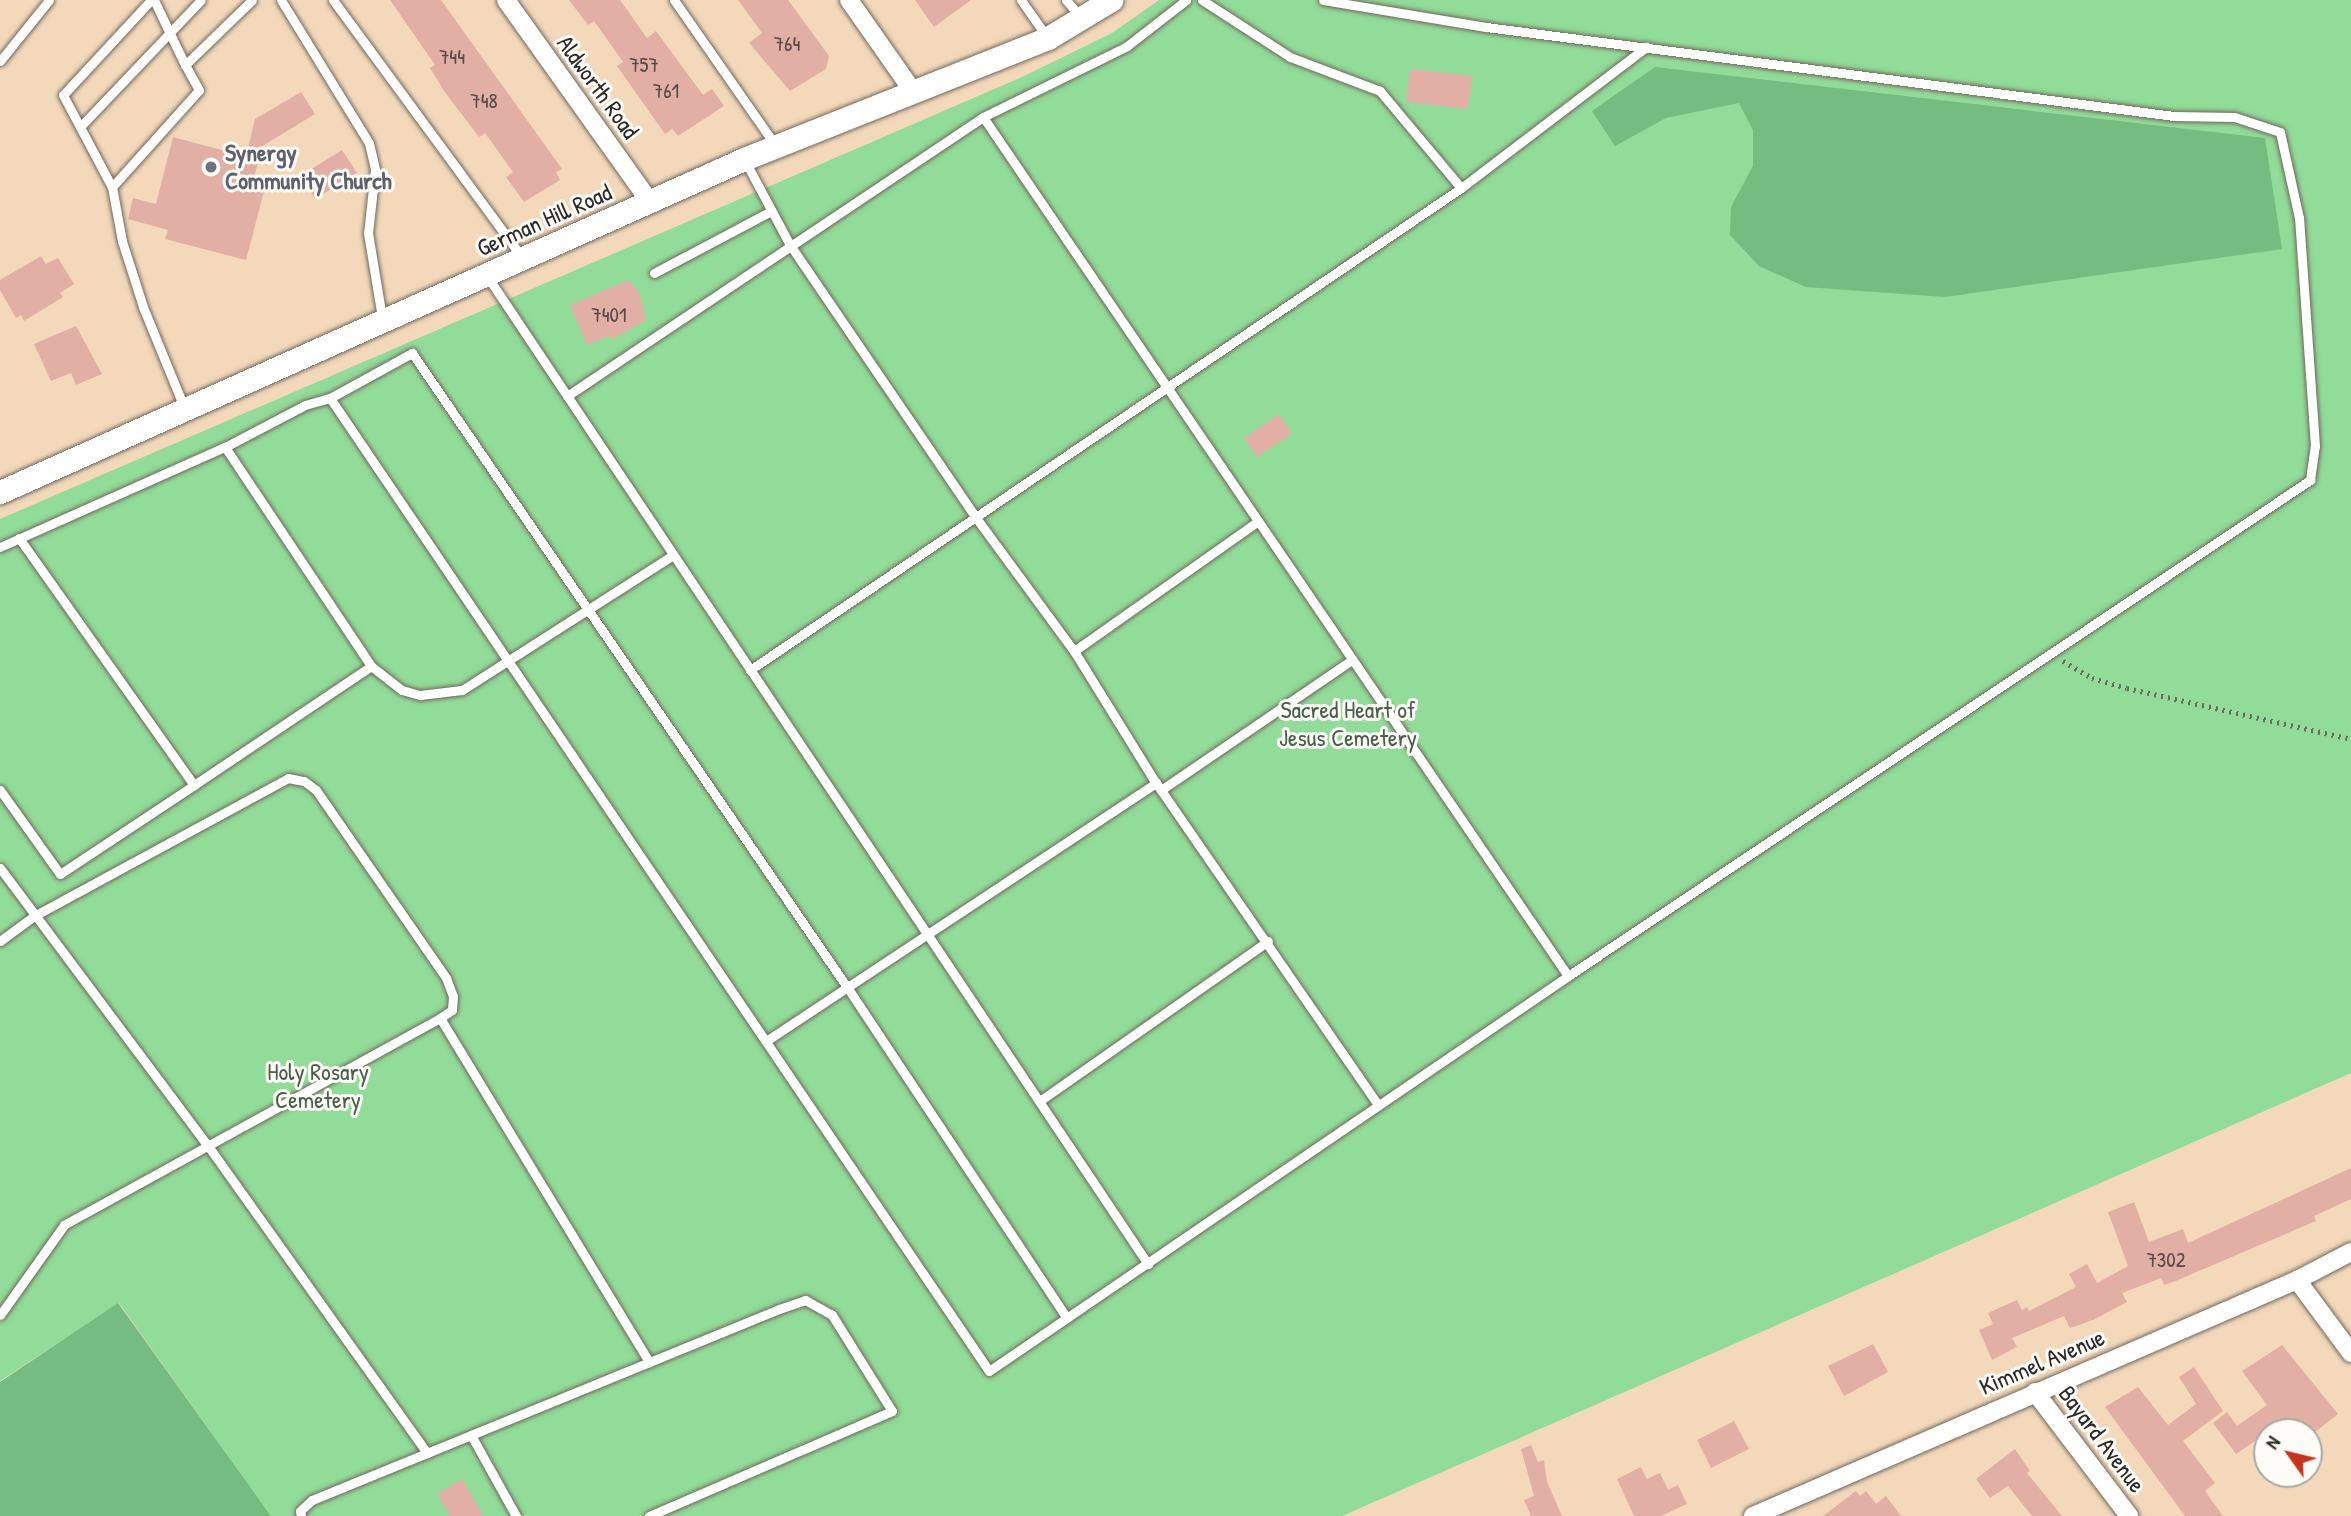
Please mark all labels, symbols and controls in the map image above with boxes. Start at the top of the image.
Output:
street label: Aldworth Road [551,30,645,144]
house number: 764 [774,31,800,57]
house number: 744 [439,44,465,70]
house number: 757 [629,52,659,78]
house number: 761 [653,78,679,104]
house number: 748 [470,88,498,114]
place label: Synergy Community Church [225,139,392,195]
marker: Synergy Community Church [203,159,219,175]
street label: German Hill Road [472,178,616,262]
house number: 7401 [591,302,627,328]
park label: Sacred Heart of Jesus Cemetery [1279,696,1417,752]
park label: Holy Rosary Cemetery [267,1058,369,1114]
house number: 7302 [2146,1247,2186,1273]
street label: Kimmel Avenue [1975,1323,2109,1401]
street label: Bayard Avenue [2053,1380,2151,1498]
north arrow [2253,1418,2323,1488]
text: N [2259,1431,2286,1454]

